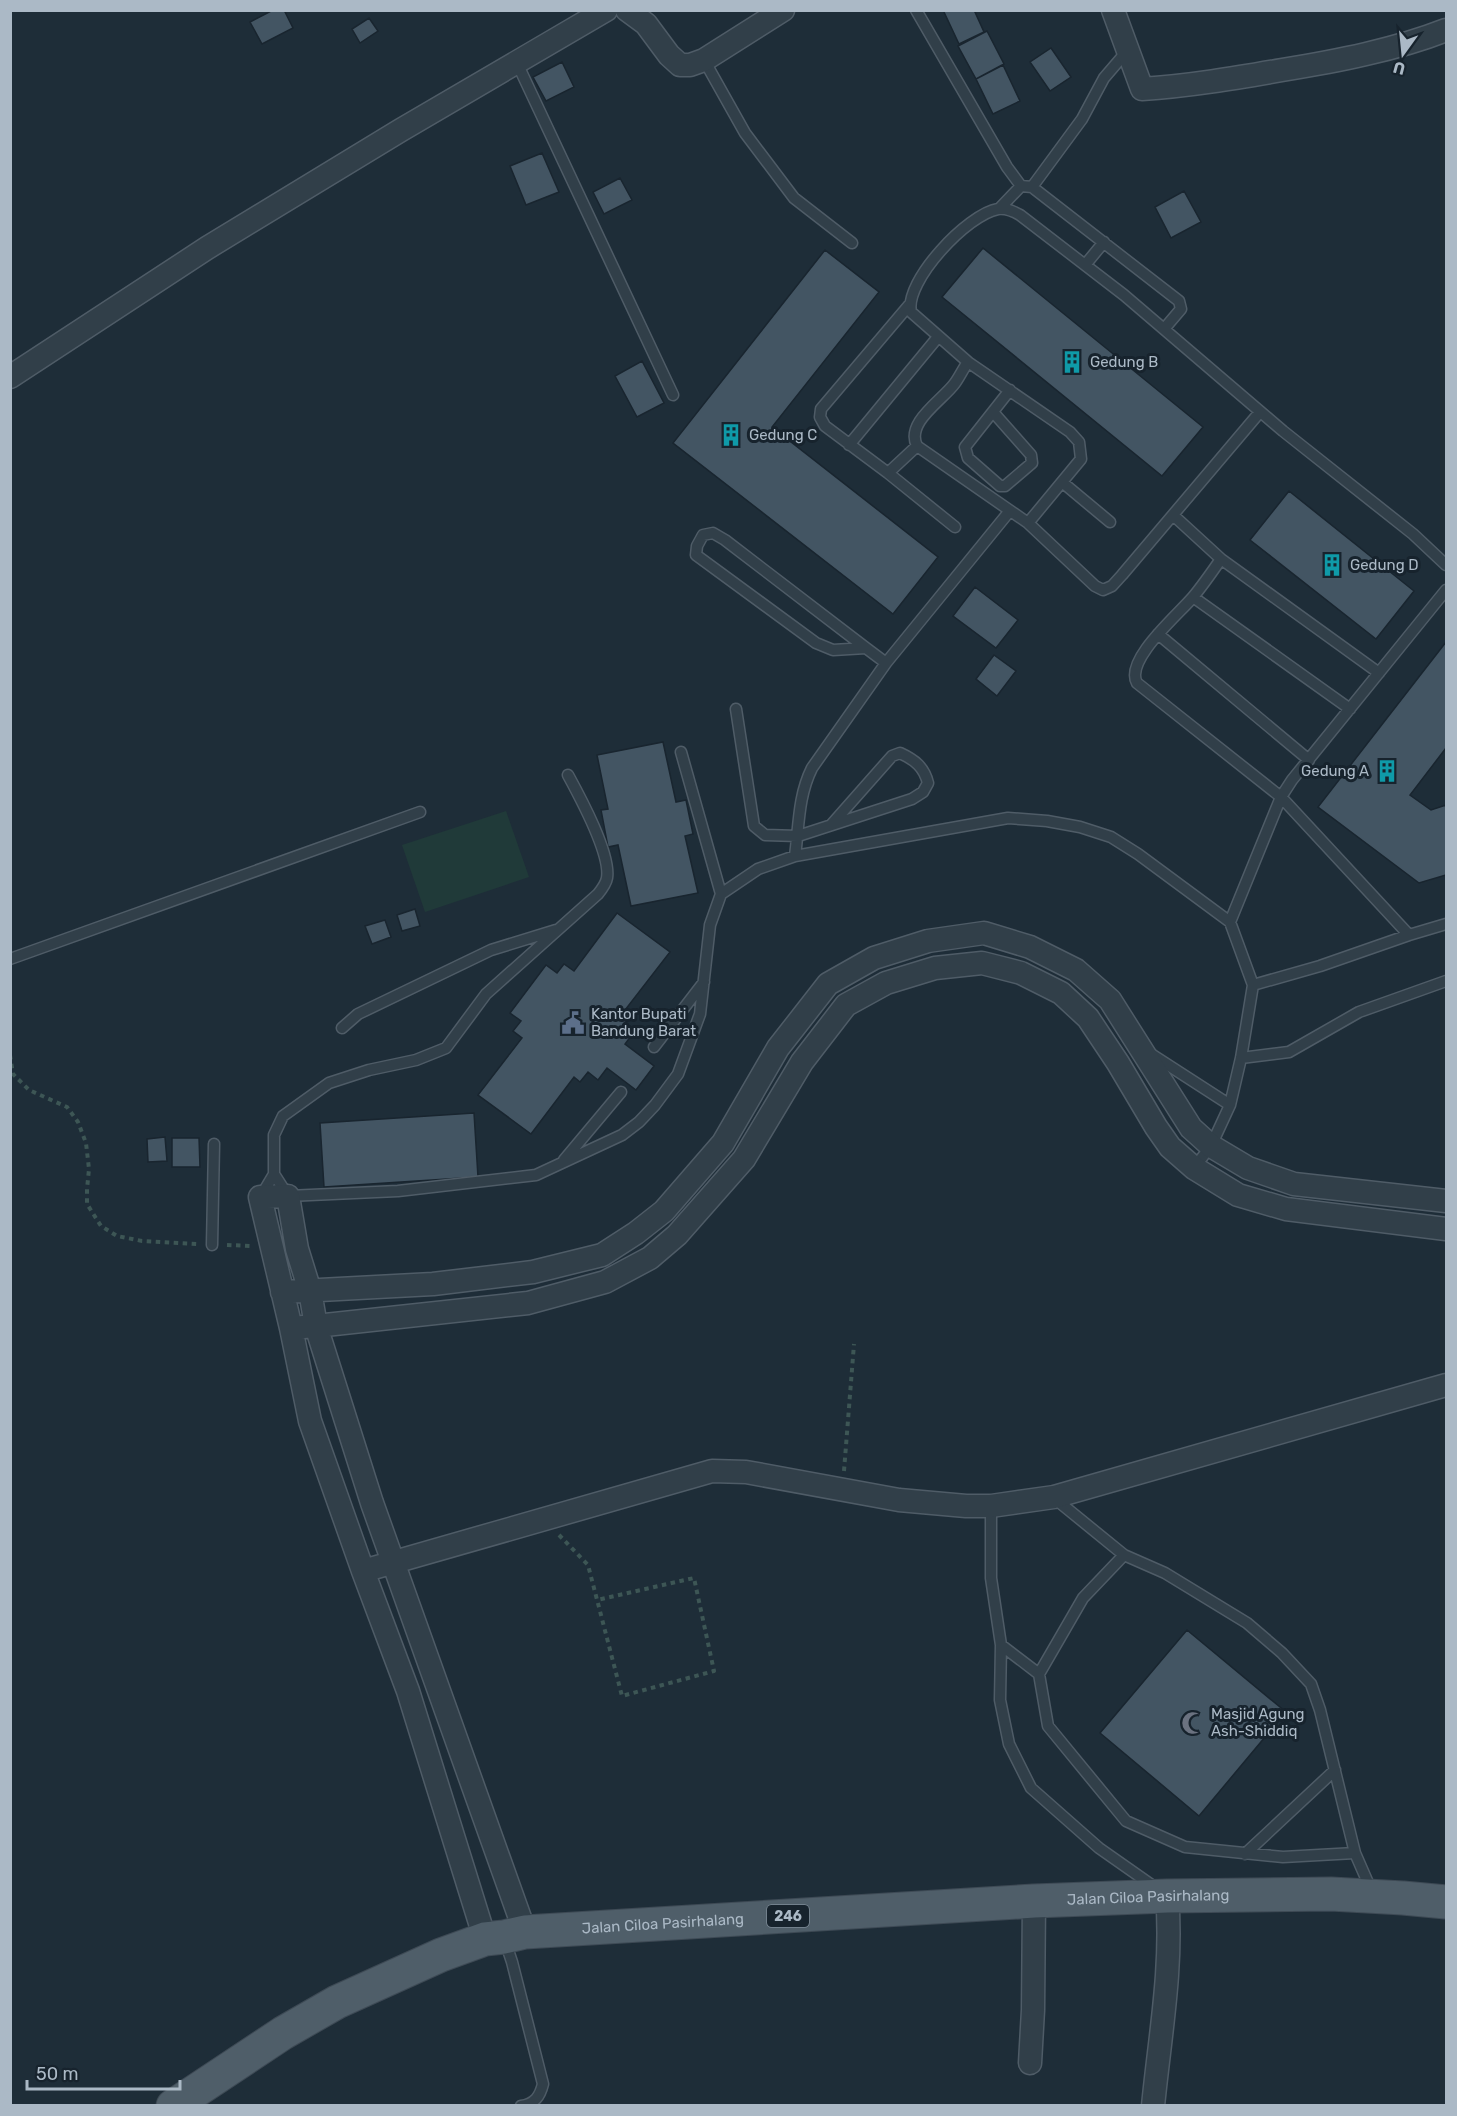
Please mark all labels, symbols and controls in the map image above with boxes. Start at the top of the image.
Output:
north arrow [1373,24,1433,84]
text: U [1391,57,1407,79]
building icon: Gedung B [1059,349,1085,375]
place label: Gedung B [1090,353,1158,371]
building icon: Gedung C [718,422,744,448]
place label: Gedung C [749,426,817,444]
building icon: Gedung D [1319,552,1345,578]
place label: Gedung D [1350,556,1419,574]
building icon: Gedung A [1374,758,1400,784]
place label: Gedung A [1301,762,1369,780]
place label: Kantor Bupati Bandung Barat [591,1005,696,1040]
public building icon: Kantor Bupati Bandung Barat [560,1010,586,1036]
place label: Masjid Agung Ash-Shiddiq [1211,1705,1304,1740]
mosque icon: Masjid Agung Ash-Shiddiq [1180,1710,1206,1736]
street label: Jalan Ciloa Pasirhalang [1067,1886,1229,1909]
road number: 246 [767,1905,809,1927]
street label: Jalan Ciloa Pasirhalang [581,1910,744,1938]
scale bar [27,2053,180,2091]
text: 50 m [36,2063,79,2085]

